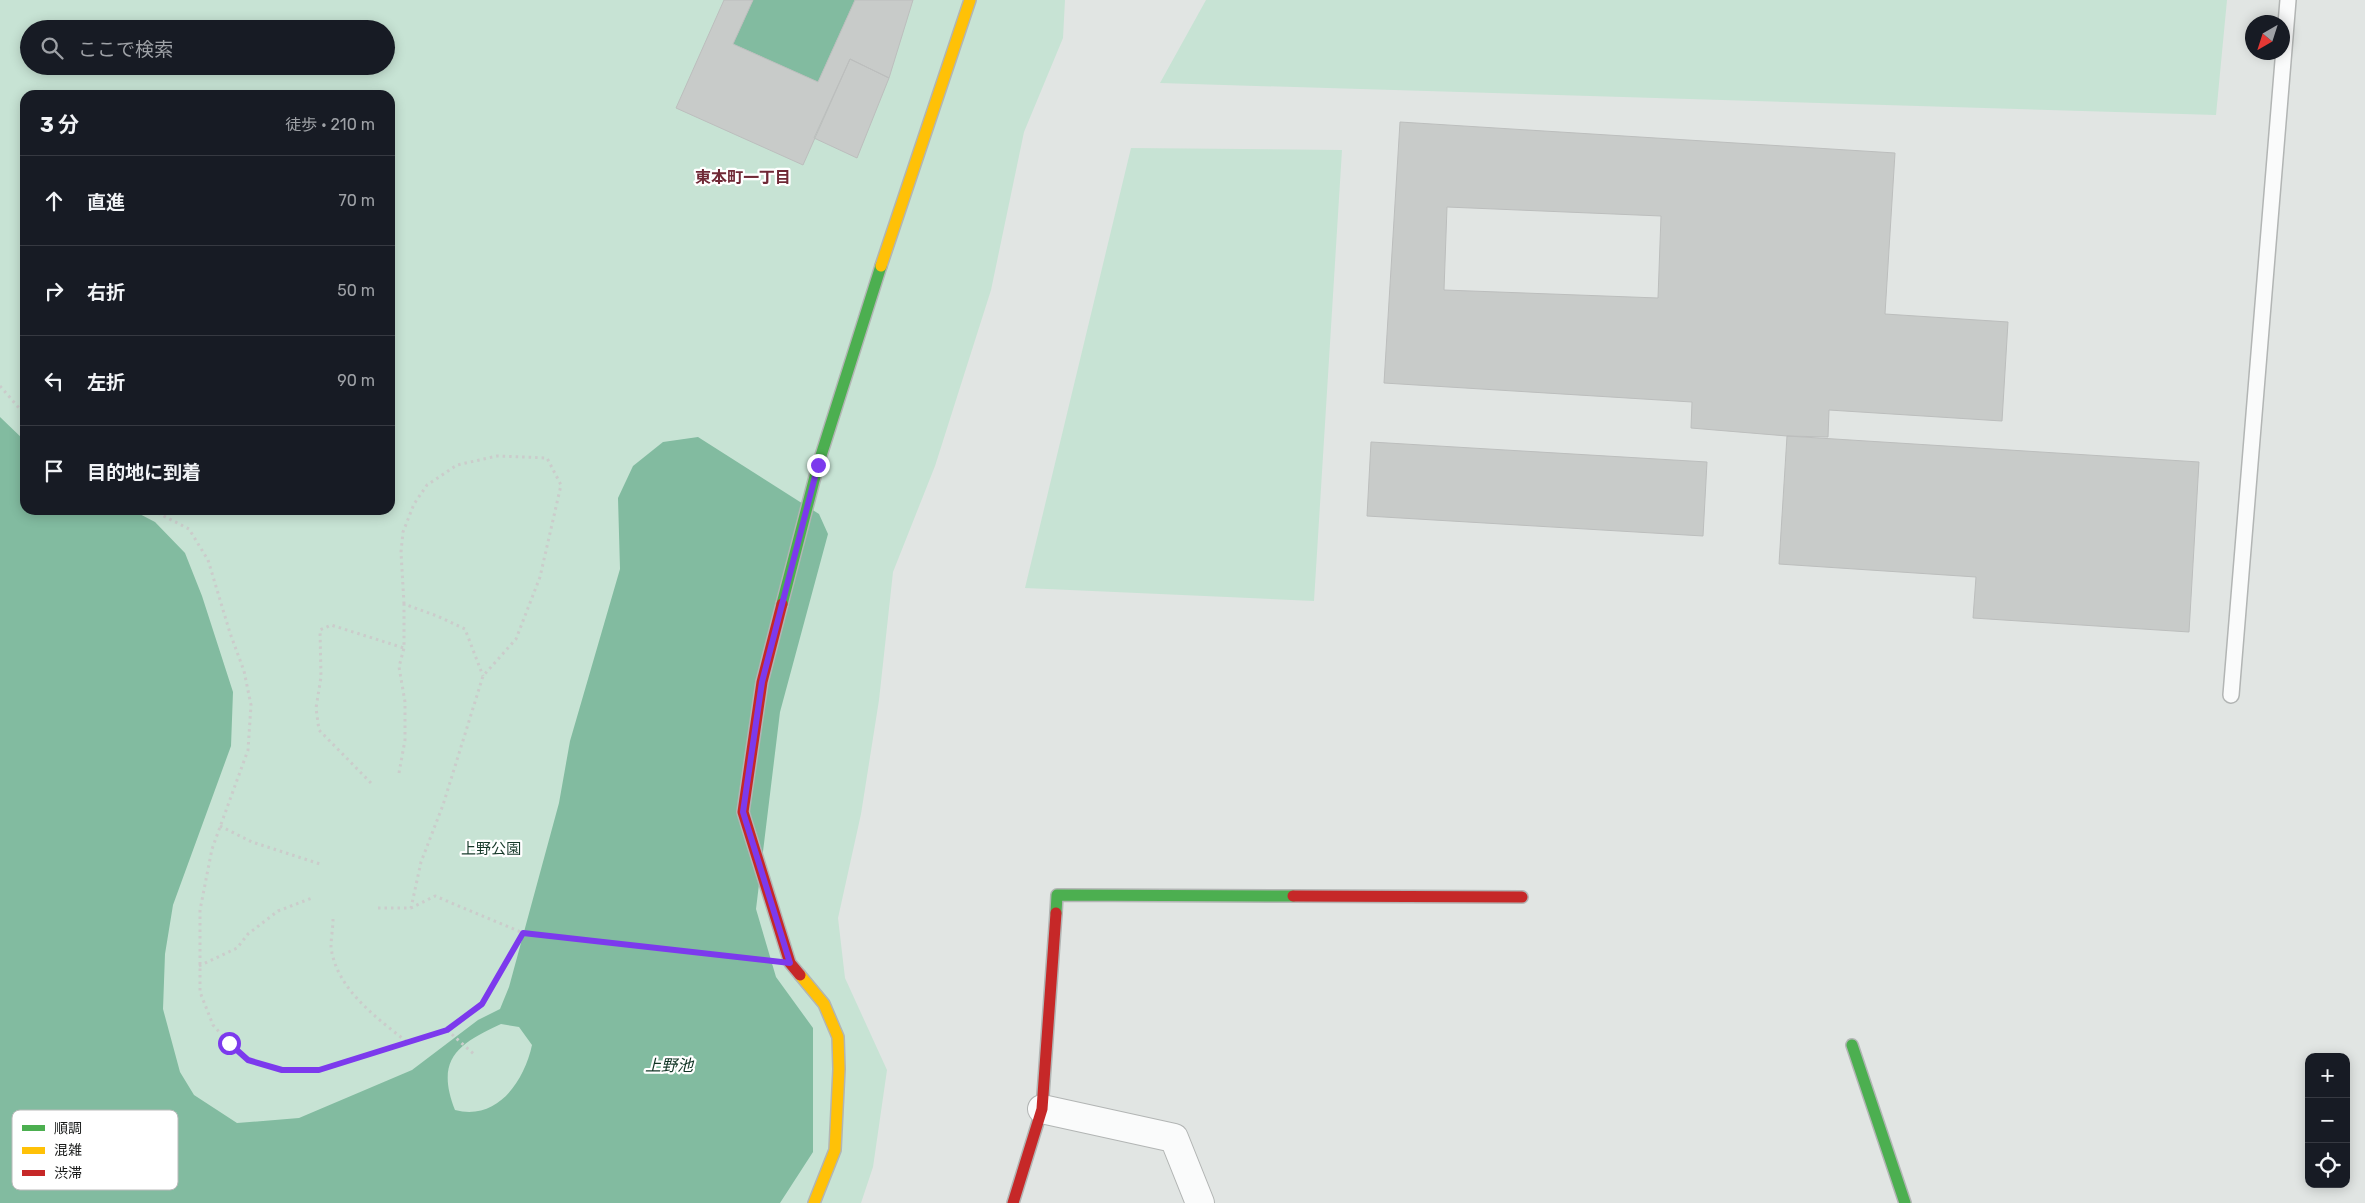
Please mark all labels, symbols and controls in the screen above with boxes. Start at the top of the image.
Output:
north arrow [2245,15,2290,60]
search box [20,20,395,75]
icon: search [38,34,66,62]
text: ここで検索 [78,38,173,61]
text: 3 分 [40,112,79,137]
text: 徒歩 · 210 m [285,115,375,134]
district label: 東本町一丁目 [695,168,791,187]
icon: ahead [40,187,68,215]
text: 直進 [87,191,125,214]
text: 70 m [338,191,375,210]
icon: right [40,277,68,305]
text: 右折 [87,281,125,304]
text: 50 m [337,281,375,300]
icon: left [40,367,68,395]
text: 左折 [87,371,125,394]
text: 90 m [337,371,375,390]
route end [807,454,830,477]
icon: arrive [40,457,68,485]
text: 目的地に到着 [87,461,201,484]
park label: 上野公園 [461,840,521,858]
route start [218,1032,241,1055]
map controls [2305,1053,2350,1188]
button: + [2305,1053,2350,1098]
water label: 上野池 [645,1056,695,1075]
button: − [2305,1098,2350,1143]
legend [12,1110,178,1190]
text: 順調 [54,1120,82,1137]
text: 混雑 [54,1142,82,1159]
button: locate [2305,1143,2350,1188]
text: 渋滞 [54,1165,82,1182]

